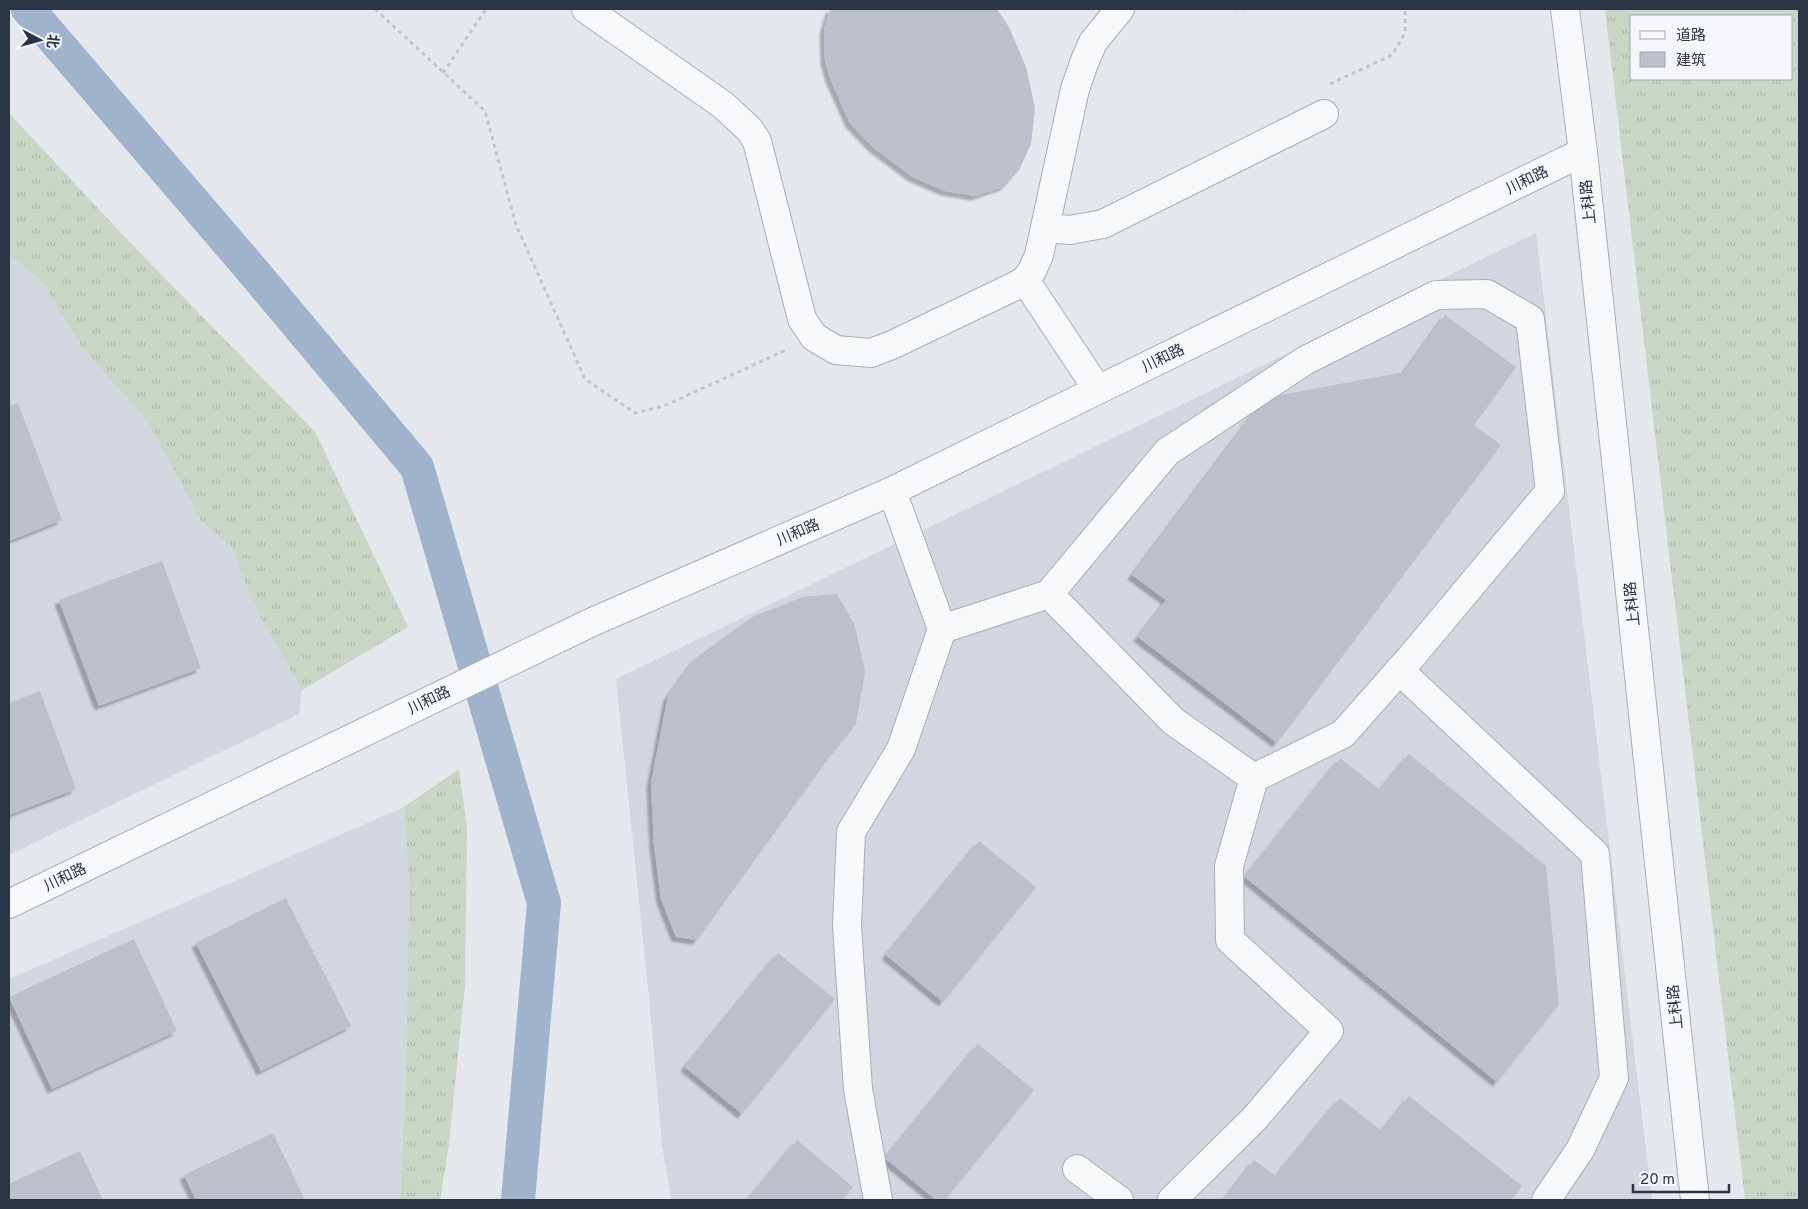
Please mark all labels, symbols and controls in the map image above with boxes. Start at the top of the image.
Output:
north arrow [15,15,65,65]
legend [1630,15,1793,80]
text: 道路 [1676,27,1706,46]
text: 北 [42,33,61,49]
text: 建筑 [1676,52,1706,71]
street label: 川和路 [1503,163,1552,200]
street label: 上科路 [1578,178,1601,225]
street label: 川和路 [1139,341,1188,378]
street label: 川和路 [774,516,823,551]
street label: 上科路 [1622,580,1645,627]
street label: 川和路 [405,683,454,720]
street label: 川和路 [41,860,90,897]
street label: 上科路 [1665,983,1688,1030]
scale bar [1633,1162,1729,1194]
text: 20 m [1640,1171,1675,1190]

